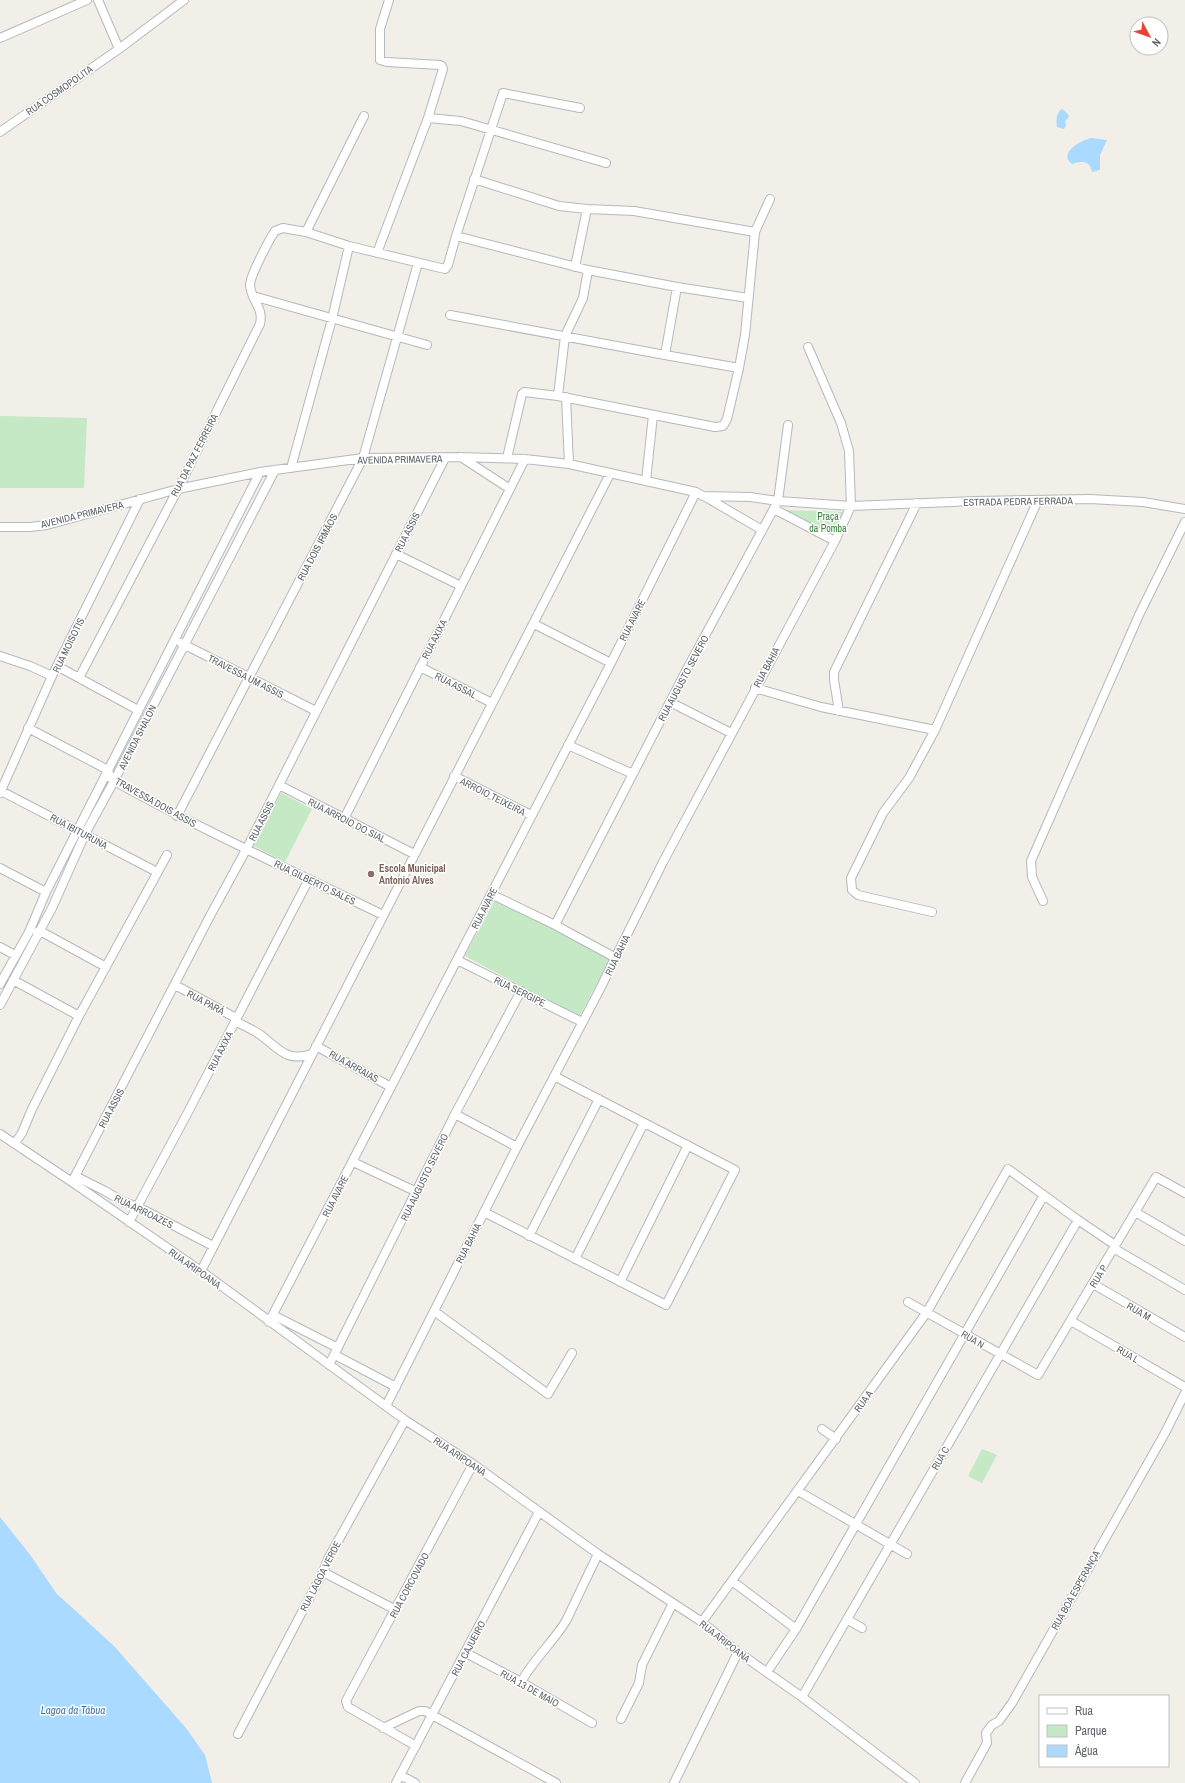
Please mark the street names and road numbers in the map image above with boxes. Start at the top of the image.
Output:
street label: RUA COSMOPOLITA [23,62,96,118]
street label: RUA DA PAZ FERREIRA [168,411,221,499]
street label: AVENIDA PRIMAVERA [356,452,443,467]
street label: ESTRADA PEDRA FERRADA [963,494,1074,509]
street label: AVENIDA PRIMAVERA [38,498,125,531]
street label: RUA ASSIS [392,510,423,554]
street label: RUA DOIS IRMÃOS [294,511,341,583]
street label: RUA AVARE [616,597,649,643]
street label: RUA MOISOTIS [50,615,88,675]
street label: RUA AXIXA [419,617,450,661]
street label: RUA AUGUSTO SEVERO [655,633,712,723]
street label: RUA BAHIA [750,644,783,690]
street label: TRAVESSA UM ASSIS [206,652,286,701]
street label: RUA ASSAL [433,669,479,702]
street label: AVENIDA SHALON [115,703,159,773]
street label: ARROIO TEIXEIRA [457,774,528,819]
street label: TRAVESSA DOIS ASSIS [113,775,199,830]
street label: RUA ARROIO DO SIAL [306,795,388,846]
street label: RUA ASSIS [246,799,277,843]
street label: RUA IBITURUNA [48,811,110,852]
street label: RUA GILBERTO SALES [272,857,358,908]
street label: RUA AVARE [468,885,501,931]
street label: RUA BAHIA [602,932,633,978]
street label: RUA SERGIPE [492,973,548,1009]
street label: RUA PARÁ [185,987,227,1018]
street label: RUA AXIXA [205,1029,236,1073]
street label: RUA ARRAIAS [327,1047,381,1086]
street label: RUA ASSIS [96,1086,127,1130]
street label: RUA AUGUSTO SEVERO [398,1131,451,1223]
street label: RUA AVARE [319,1173,352,1219]
street label: RUA ARROAZES [112,1192,176,1232]
street label: RUA BAHIA [453,1220,484,1266]
street label: RUA ARIPOANA [166,1246,224,1292]
street label: RUA P [1087,1262,1111,1290]
street label: RUA M [1124,1299,1153,1324]
street label: RUA N [959,1327,987,1351]
street label: RUA L [1114,1343,1142,1366]
street label: RUA A [851,1387,876,1415]
street label: RUA ARIPOANA [431,1434,489,1479]
street label: RUA C [929,1444,952,1472]
street label: RUA LAGOA VERDE [297,1539,344,1614]
street label: RUA BOA ESPERANÇA [1048,1548,1103,1632]
street label: RUA CORCOVADO [387,1550,432,1620]
street label: RUA ARIPOANA [697,1617,753,1666]
street label: RUA CAJUEIRO [448,1618,488,1678]
street label: RUA 13 DE MAIO [498,1667,561,1710]

